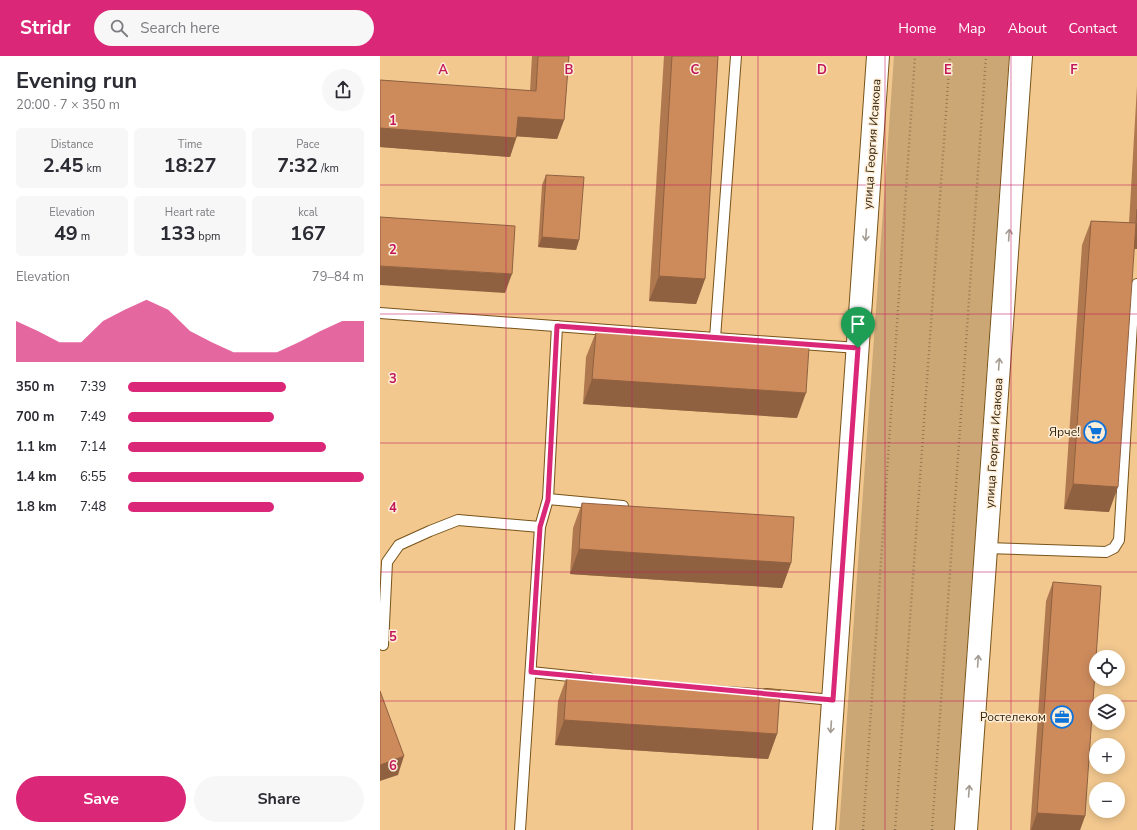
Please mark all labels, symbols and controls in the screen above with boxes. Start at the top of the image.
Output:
search box [94,10,374,46]
text: Stridr [20,15,70,41]
icon: search [108,17,130,39]
text: Search here [140,18,220,38]
text: Home [898,19,936,38]
text: Map [958,19,986,38]
text: About [1008,19,1047,38]
text: Contact [1069,19,1117,38]
text: A [438,61,448,79]
text: B [565,61,574,79]
text: C [691,61,700,79]
text: D [817,61,827,79]
text: E [944,61,952,79]
text: F [1070,61,1078,79]
text: Evening run [16,66,137,96]
button: share [322,69,364,111]
street label: улица Георгия Исакова [859,78,885,210]
text: 20:00 · 7 × 350 m [16,96,120,114]
text: 1 [389,112,397,130]
text: Distance [51,137,93,152]
text: Time [178,137,202,152]
text: Pace [296,137,320,152]
text: 2.45 [43,152,84,179]
text: 18:27 [164,152,216,179]
text: 7:32 [277,152,318,179]
text: km [84,161,101,176]
text: /km [318,161,339,176]
text: Elevation [49,205,95,220]
text: Heart rate [165,205,215,220]
text: kcal [298,205,318,220]
text: 49 [54,220,78,247]
text: 133 [159,220,195,247]
text: 167 [290,220,326,247]
one-way arrow [862,228,869,241]
one-way arrow [1005,228,1012,241]
text: m [78,229,90,244]
text: bpm [195,229,221,244]
text: 2 [389,241,397,259]
text: Elevation [16,268,70,286]
text: 79–84 m [312,268,364,286]
pin [841,307,875,348]
icon: arrive [847,313,869,335]
one-way arrow [996,358,1003,371]
text: 3 [389,370,397,388]
street label: улица Георгия Исакова [981,377,1007,509]
text: 350 m [16,378,54,396]
text: 7:39 [80,378,106,396]
text: 700 m [16,408,54,426]
text: 7:49 [80,408,106,426]
supermarket icon: Ярче! [1082,419,1108,445]
place label: Ярче! [1049,424,1080,440]
text: 1.1 km [16,438,57,456]
text: 7:14 [80,438,106,456]
text: 1.4 km [16,468,57,486]
text: 6:55 [80,468,106,486]
text: 1.8 km [16,498,57,516]
text: 7:48 [80,498,106,516]
text: 4 [389,499,397,517]
text: 5 [389,628,397,646]
map controls [1089,650,1125,818]
button: locate [1089,650,1125,686]
one-way arrow [975,655,982,668]
button: layers [1089,694,1125,730]
office icon: Ростелеком [1049,704,1075,730]
place label: Ростелеком [980,709,1046,725]
one-way arrow [828,720,835,733]
button: + [1089,738,1125,774]
text: 6 [389,757,397,775]
button: Save [16,776,186,822]
button: Share [194,776,364,822]
button: − [1089,782,1125,818]
one-way arrow [966,785,973,798]

